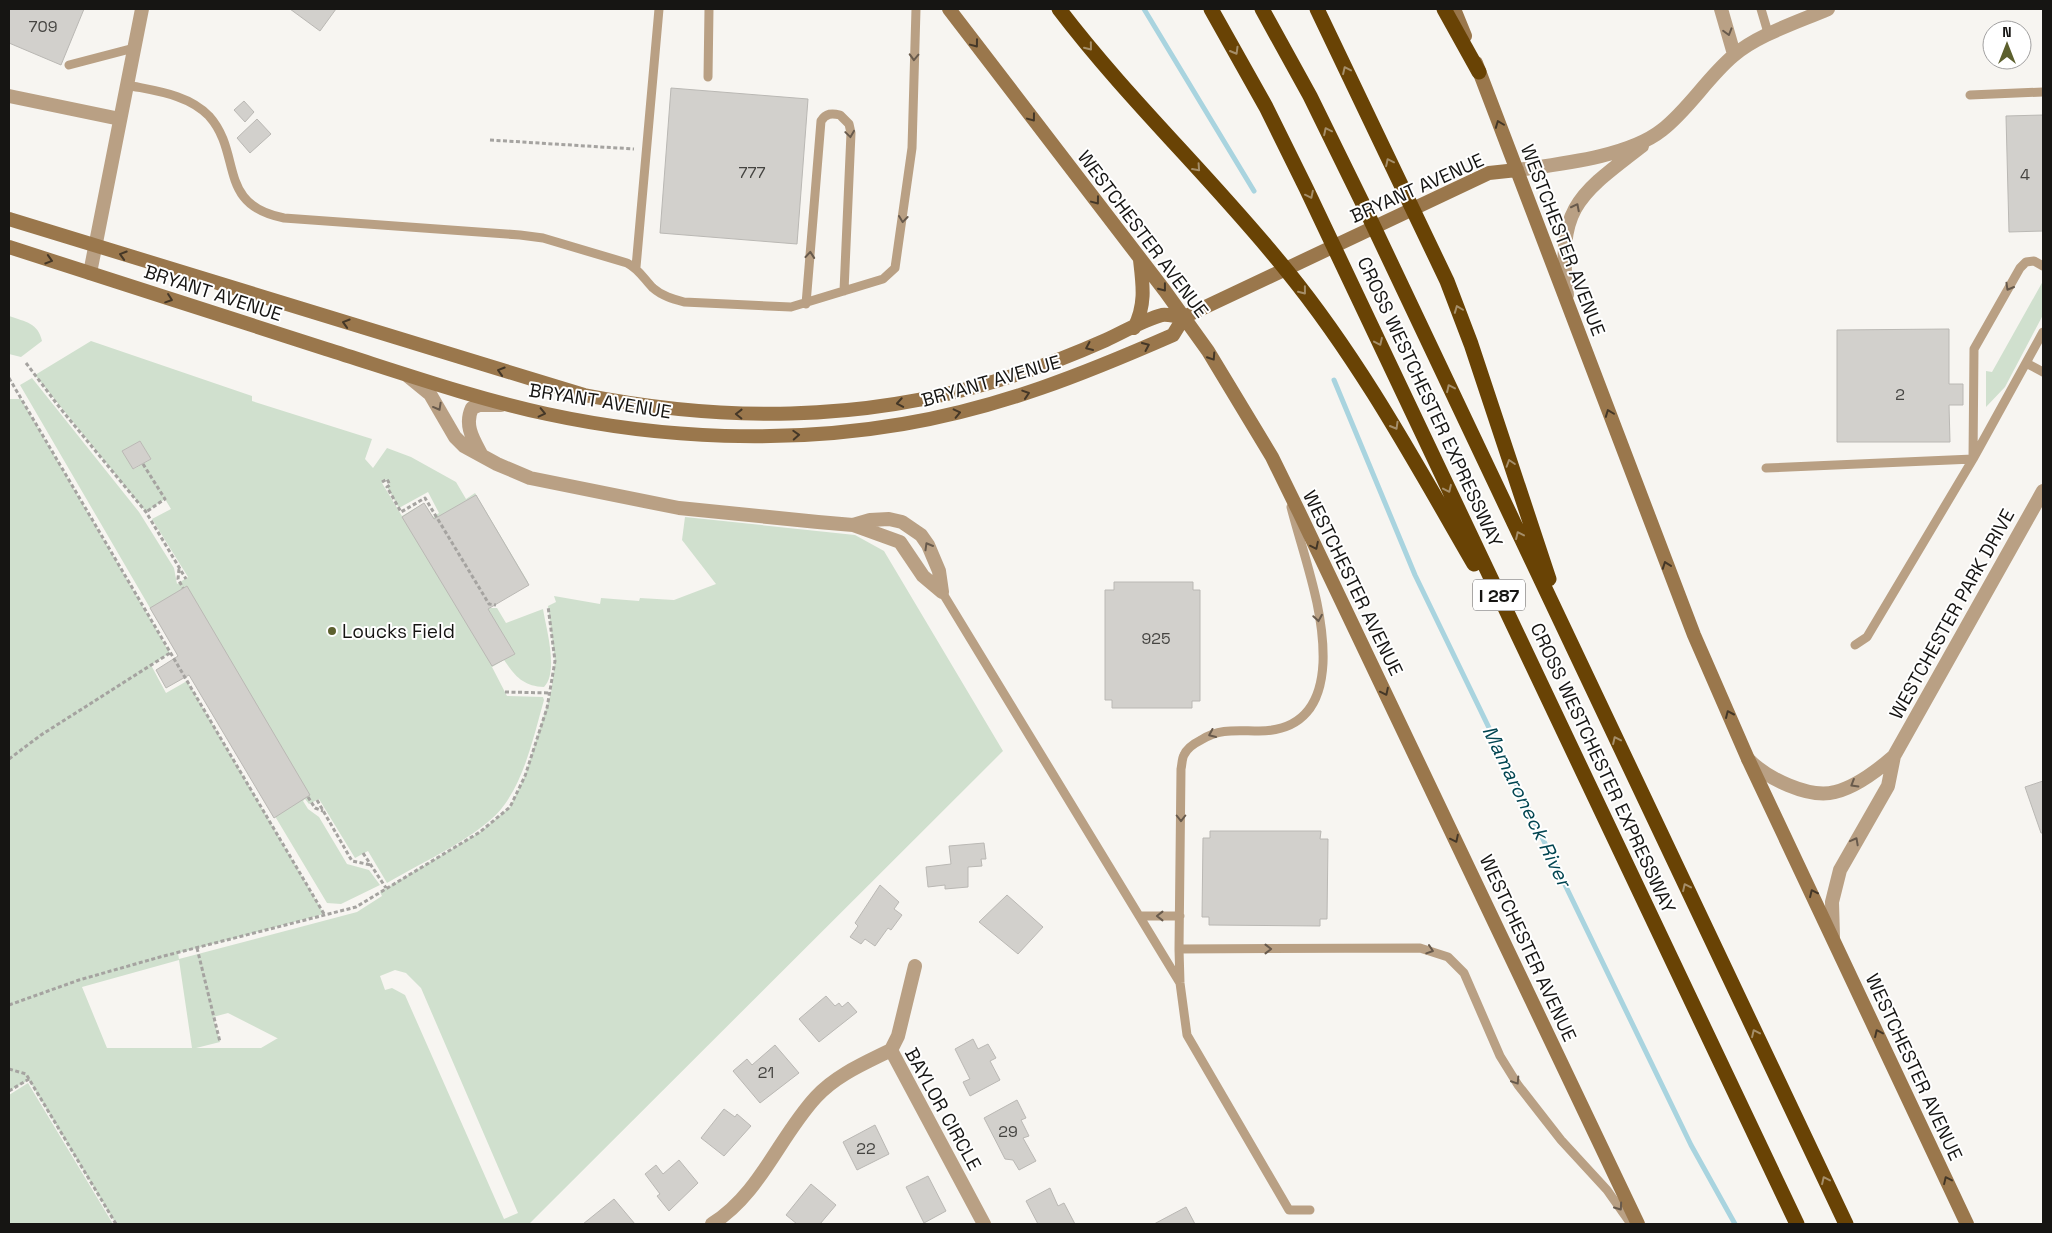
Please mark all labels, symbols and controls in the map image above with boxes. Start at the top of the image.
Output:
house number: 709 [29,16,57,37]
north arrow [1982,20,2032,70]
text: N [2002,23,2012,41]
one-way arrow [1722,27,1732,35]
one-way arrow [970,38,978,47]
one-way arrow [1083,41,1091,50]
one-way arrow [1229,46,1239,55]
one-way arrow [909,54,919,62]
one-way arrow [1342,66,1352,75]
one-way arrow [1026,112,1035,122]
one-way arrow [1495,120,1505,129]
one-way arrow [1323,127,1333,136]
one-way arrow [844,131,855,139]
street label: WESTCHESTER AVENUE [1515,141,1611,339]
street label: WESTCHESTER AVENUE [1072,145,1214,323]
street label: BRYANT AVENUE [1346,147,1488,229]
one-way arrow [1385,158,1396,167]
house number: 777 [738,162,766,183]
one-way arrow [1191,163,1200,172]
house number: 4 [2020,164,2030,185]
one-way arrow [1303,190,1314,199]
one-way arrow [1090,195,1098,204]
one-way arrow [1570,203,1580,212]
one-way arrow [898,215,908,224]
one-way arrow [120,250,128,260]
one-way arrow [804,251,815,259]
street label: CROSS WESTCHESTER EXPRESSWAY [1352,253,1509,552]
one-way arrow [45,254,53,264]
street label: BRYANT AVENUE [141,259,285,327]
one-way arrow [1157,282,1166,292]
one-way arrow [2005,282,2015,291]
one-way arrow [1298,285,1306,294]
one-way arrow [164,294,173,304]
one-way arrow [1454,306,1464,314]
one-way arrow [342,318,350,328]
one-way arrow [1373,337,1384,346]
one-way arrow [1085,341,1094,352]
one-way arrow [1141,342,1150,353]
street label: BRYANT AVENUE [918,349,1064,413]
one-way arrow [1206,351,1215,361]
one-way arrow [497,366,506,376]
street label: BRYANT AVENUE [527,377,673,425]
one-way arrow [1445,384,1456,393]
house number: 2 [1895,384,1905,405]
one-way arrow [1021,390,1030,400]
one-way arrow [896,397,905,407]
one-way arrow [432,402,442,411]
one-way arrow [538,407,547,418]
one-way arrow [952,408,961,419]
one-way arrow [734,409,742,420]
one-way arrow [1605,409,1615,417]
one-way arrow [1388,420,1398,429]
one-way arrow [792,430,800,441]
one-way arrow [1506,460,1516,468]
one-way arrow [1442,484,1453,493]
street label: WESTCHESTER AVENUE [1297,486,1409,680]
street label: WESTCHESTER PARK DRIVE [1884,504,2020,724]
one-way arrow [1515,531,1525,540]
one-way arrow [1309,541,1319,550]
one-way arrow [924,543,934,552]
one-way arrow [1662,561,1672,569]
road number: I 287 [1473,580,1525,610]
one-way arrow [1313,613,1323,622]
place label: Loucks Field [342,619,455,644]
street label: CROSS WESTCHESTER EXPRESSWAY [1525,619,1682,918]
marker: Loucks Field [326,625,338,637]
house number: 925 [1141,628,1171,649]
one-way arrow [1379,687,1389,696]
one-way arrow [1724,711,1734,719]
water label: Mamaroneck River [1477,721,1578,893]
one-way arrow [1208,728,1217,739]
one-way arrow [1612,736,1622,745]
one-way arrow [1851,777,1860,787]
one-way arrow [1176,814,1186,822]
one-way arrow [1449,834,1459,843]
one-way arrow [1849,838,1859,847]
street label: WESTCHESTER AVENUE [1474,851,1582,1045]
one-way arrow [1682,883,1692,892]
one-way arrow [1808,889,1819,898]
one-way arrow [1156,911,1164,921]
one-way arrow [1264,944,1272,954]
one-way arrow [1425,945,1433,955]
street label: WESTCHESTER AVENUE [1860,970,1968,1164]
one-way arrow [1751,1029,1762,1038]
one-way arrow [1874,1029,1884,1038]
street label: BAYLOR CIRCLE [899,1043,987,1175]
house number: 21 [758,1062,774,1083]
one-way arrow [1510,1075,1519,1085]
house number: 29 [998,1121,1018,1142]
house number: 22 [856,1138,876,1159]
one-way arrow [1821,1176,1831,1185]
one-way arrow [1942,1176,1953,1185]
one-way arrow [1613,1201,1622,1211]

